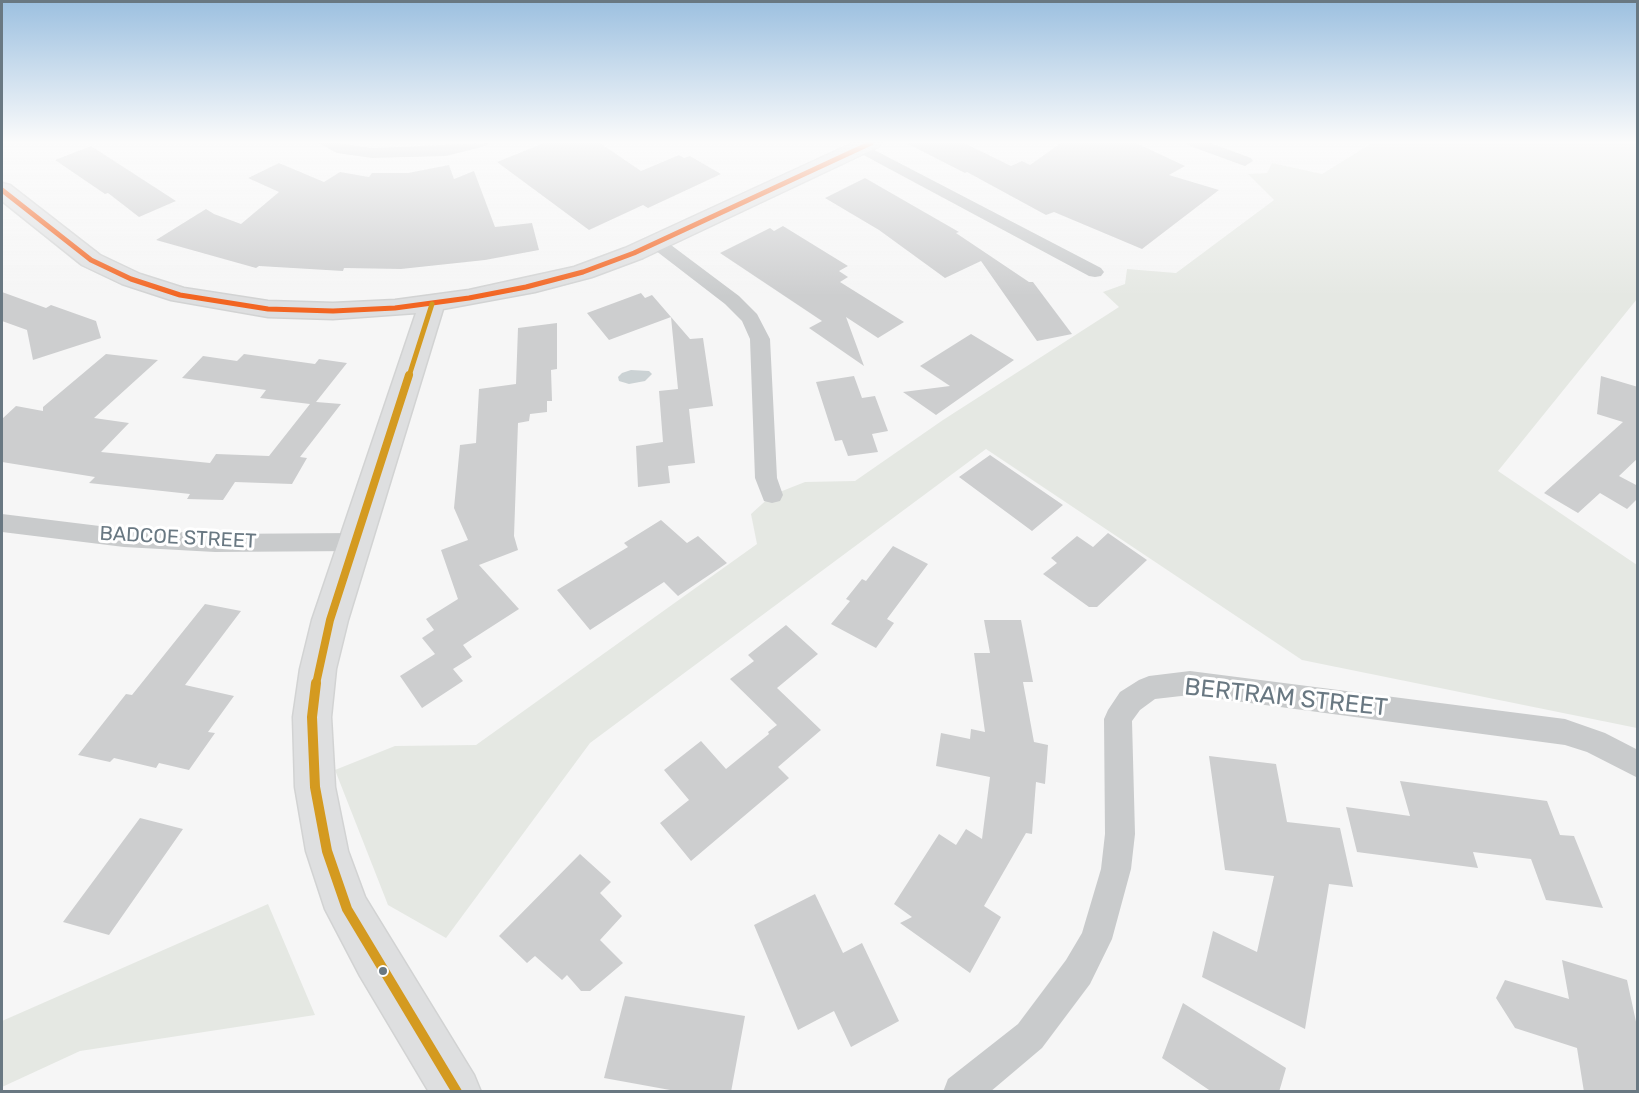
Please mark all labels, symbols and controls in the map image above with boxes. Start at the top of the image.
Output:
street label: BADCOE STREET [99,522,257,554]
street label: BERTRAM STREET [1183,673,1389,723]
unlabelled marker [377,965,389,977]

